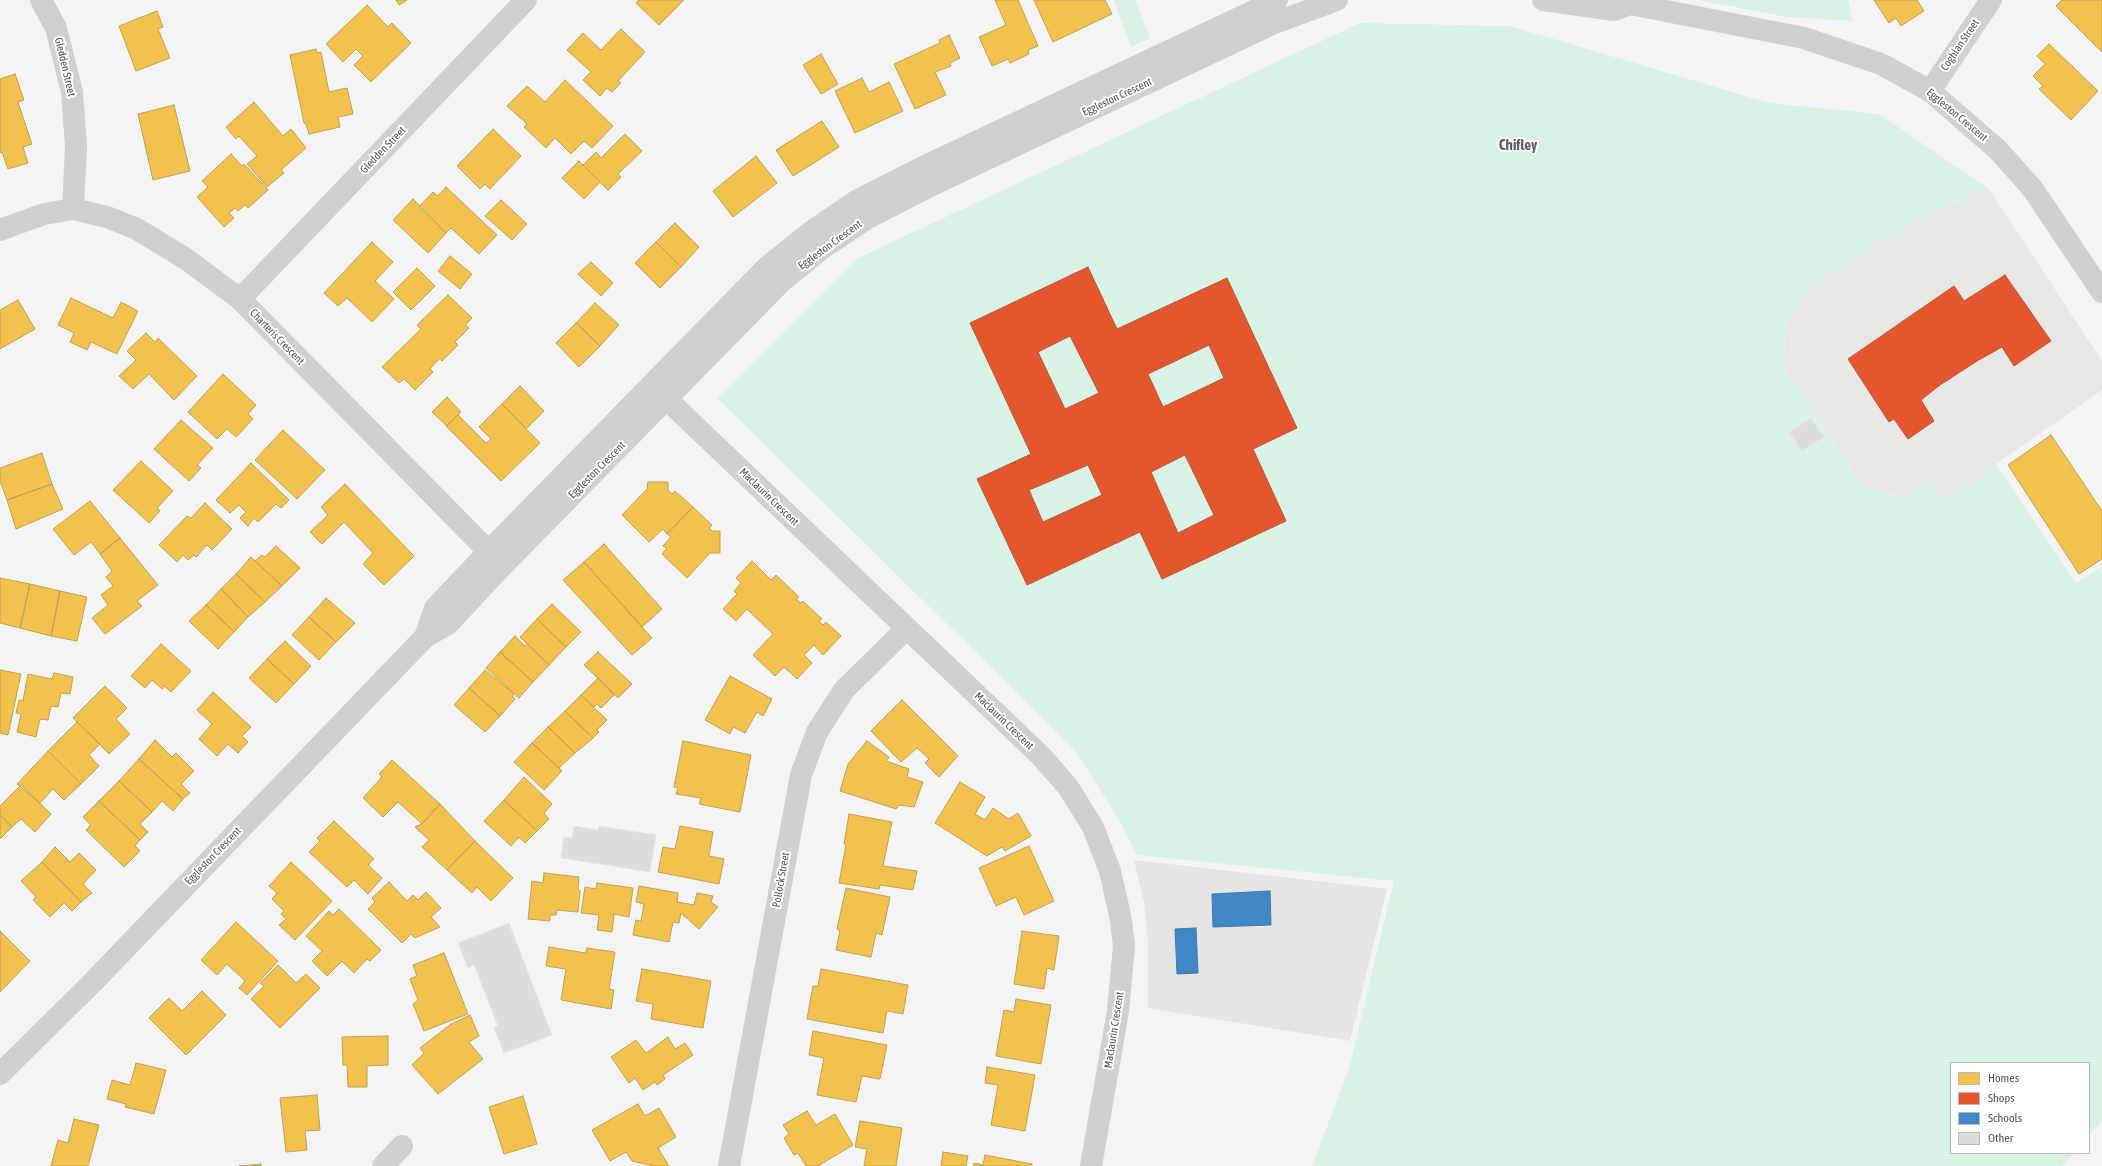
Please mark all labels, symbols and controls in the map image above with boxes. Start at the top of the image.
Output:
street label: Coghlan Street [1938,17,1982,73]
street label: Gledden Street [52,36,78,98]
street label: Eggleston Crescent [1080,75,1154,119]
street label: Eggleston Crescent [1924,86,1990,144]
street label: Gledden Street [357,124,409,176]
district label: Chifley [1499,136,1537,154]
street label: Eggleston Crescent [796,218,864,272]
street label: Charteris Crescent [247,306,307,368]
street label: Eggleston Crescent [566,439,628,501]
street label: Maclaurin Crescent [737,465,801,529]
street label: Maclaurin Crescent [972,689,1036,753]
street label: Eggleston Crescent [182,824,244,888]
street label: Pollock Street [770,851,792,909]
street label: Maclaurin Crescent [1101,991,1127,1069]
legend [1950,1062,2090,1154]
text: Homes [1988,1071,2019,1085]
text: Shops [1988,1091,2014,1105]
text: Schools [1988,1111,2022,1125]
text: Other [1988,1131,2013,1145]

